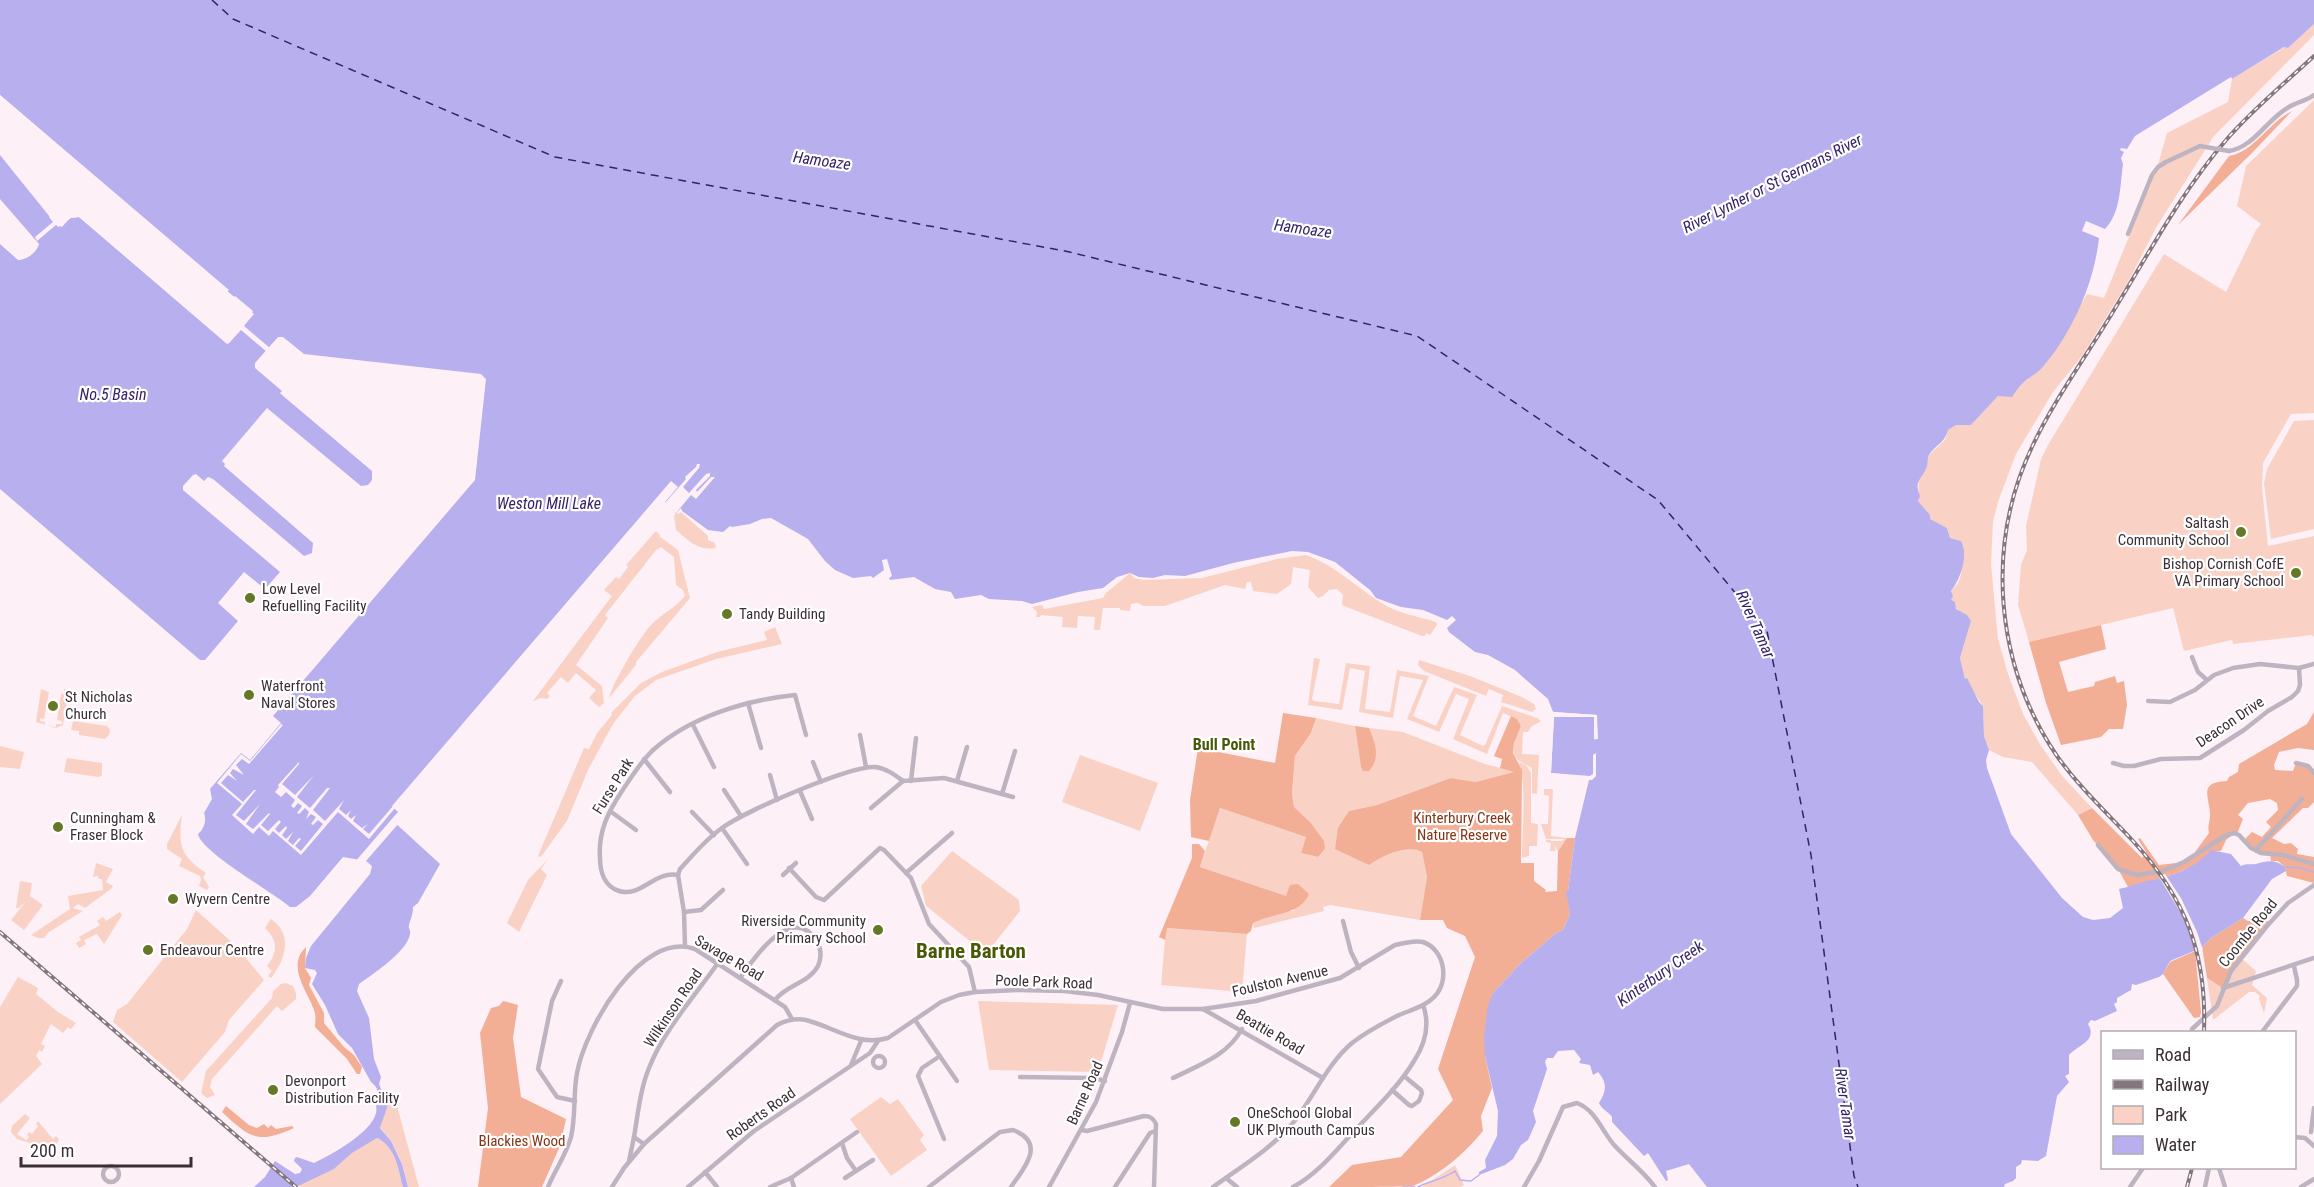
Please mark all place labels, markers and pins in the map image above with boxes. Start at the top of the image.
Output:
place label: Saltash Community School [2118,514,2229,549]
marker: Saltash Community School [2234,525,2248,539]
place label: Bishop Cornish CofE VA Primary School [2163,555,2284,590]
marker: Bishop Cornish CofE VA Primary School [2289,566,2303,580]
place label: Low Level Refuelling Facility [262,580,367,615]
marker: Low Level Refuelling Facility [243,591,257,605]
place label: Tandy Building [739,605,825,623]
marker: Tandy Building [720,607,734,621]
place label: Waterfront Naval Stores [261,677,336,712]
place label: St Nicholas Church [65,688,133,723]
marker: Waterfront Naval Stores [242,688,256,702]
marker: St Nicholas Church [46,699,60,713]
place label: Cunningham & Fraser Block [70,809,157,844]
marker: Cunningham & Fraser Block [51,820,65,834]
place label: Wyvern Centre [185,890,270,908]
marker: Wyvern Centre [166,892,180,906]
place label: Riverside Community Primary School [741,912,866,947]
marker: Riverside Community Primary School [871,923,885,937]
place label: Endeavour Centre [160,941,264,959]
marker: Endeavour Centre [141,943,155,957]
place label: Devonport Distribution Facility [285,1072,399,1107]
marker: Devonport Distribution Facility [266,1083,280,1097]
place label: OneSchool Global UK Plymouth Campus [1247,1104,1375,1139]
marker: OneSchool Global UK Plymouth Campus [1228,1115,1242,1129]

